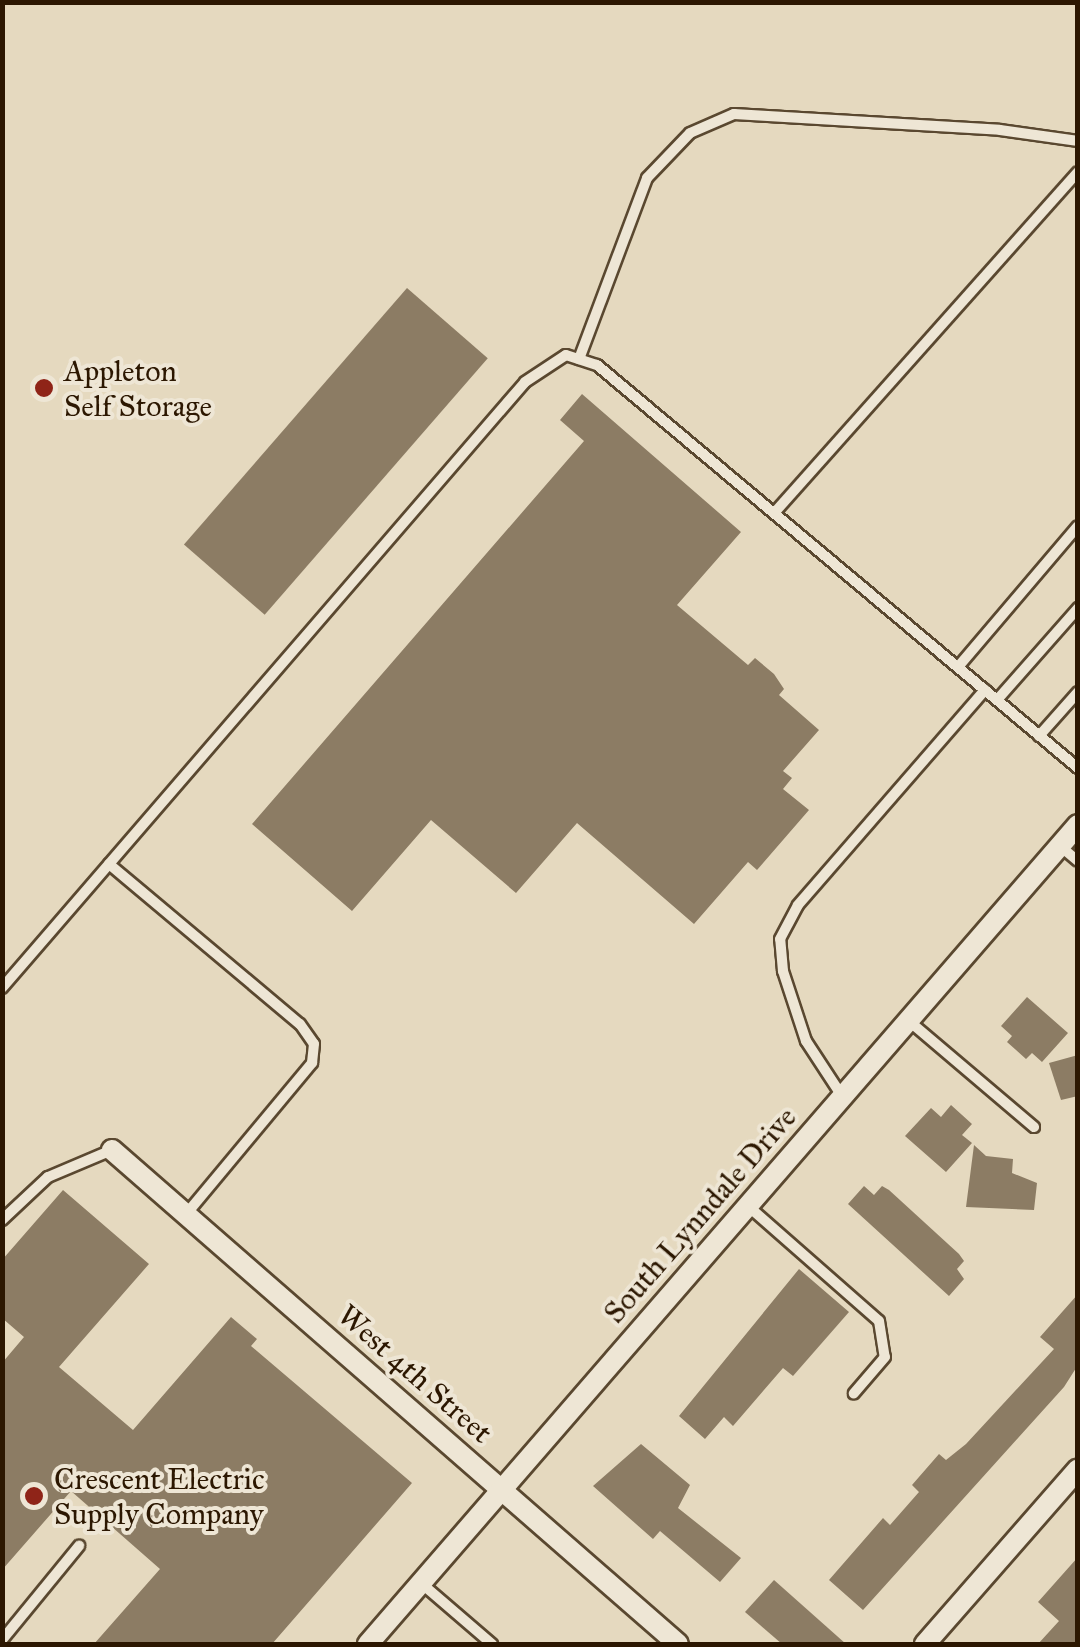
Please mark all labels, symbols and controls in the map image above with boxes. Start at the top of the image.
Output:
place label: Appleton Self Storage [64,353,212,424]
marker: Appleton Self Storage [33,377,55,399]
street label: South Lynndale Drive [596,1100,804,1330]
street label: West 4th Street [330,1297,500,1451]
place label: Crescent Electric Supply Company [54,1461,265,1532]
marker: Crescent Electric Supply Company [23,1485,45,1507]

